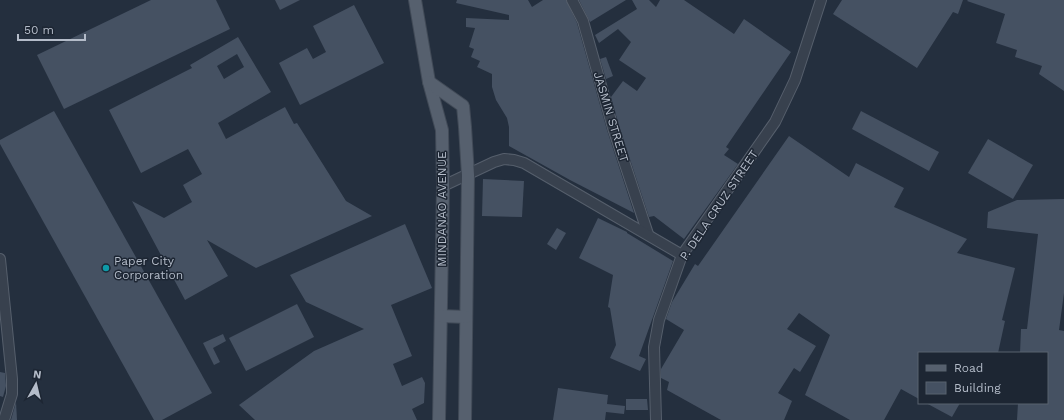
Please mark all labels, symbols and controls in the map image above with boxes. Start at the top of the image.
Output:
scale bar [18,16,85,42]
text: 50 m [24,23,54,37]
street label: JASMIN STREET [591,70,631,164]
street label: P. DELA CRUZ STREET [677,147,761,263]
street label: MINDANAO AVENUE [435,151,449,267]
place label: Paper City Corporation [114,254,183,282]
marker: Paper City Corporation [101,263,111,273]
legend [918,352,1048,404]
text: Road [954,361,983,375]
north arrow [16,364,56,404]
text: N [32,368,42,382]
text: Building [954,381,1001,395]

